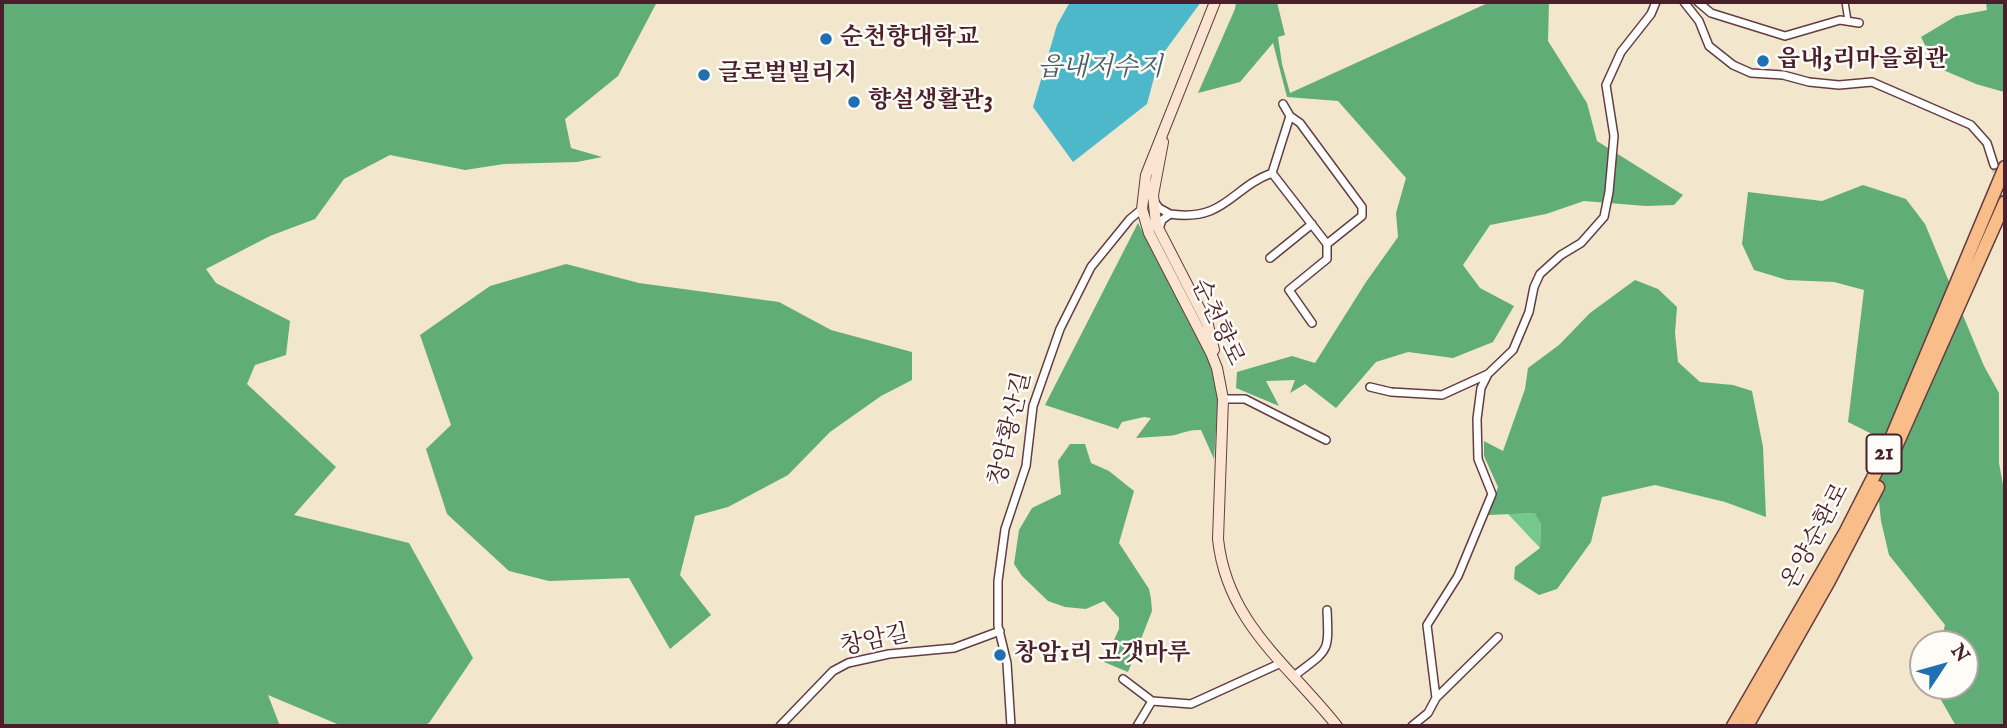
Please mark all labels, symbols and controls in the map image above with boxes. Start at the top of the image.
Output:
place label: 순천향대학교 [840,25,979,53]
marker: 순천향대학교 [818,31,834,47]
place label: 읍내3리마을회관 [1777,47,1948,75]
marker: 읍내3리마을회관 [1755,53,1771,69]
water label: 읍내저수지 [1037,54,1163,86]
place label: 글로벌빌리지 [718,61,857,89]
marker: 글로벌빌리지 [696,67,712,83]
place label: 향설생활관3 [868,88,993,116]
marker: 향설생활관3 [846,94,862,110]
street label: 순천향로 [1183,275,1249,371]
street label: 창암황산길 [985,369,1039,489]
road number: 21 [1867,435,1902,474]
street label: 온양순환로 [1777,479,1857,595]
street label: 창암길 [838,621,912,663]
north arrow [1909,630,1979,700]
text: N [1945,640,1974,668]
place label: 창암1리 고갯마루 [1014,641,1190,669]
marker: 창암1리 고갯마루 [992,647,1008,663]

